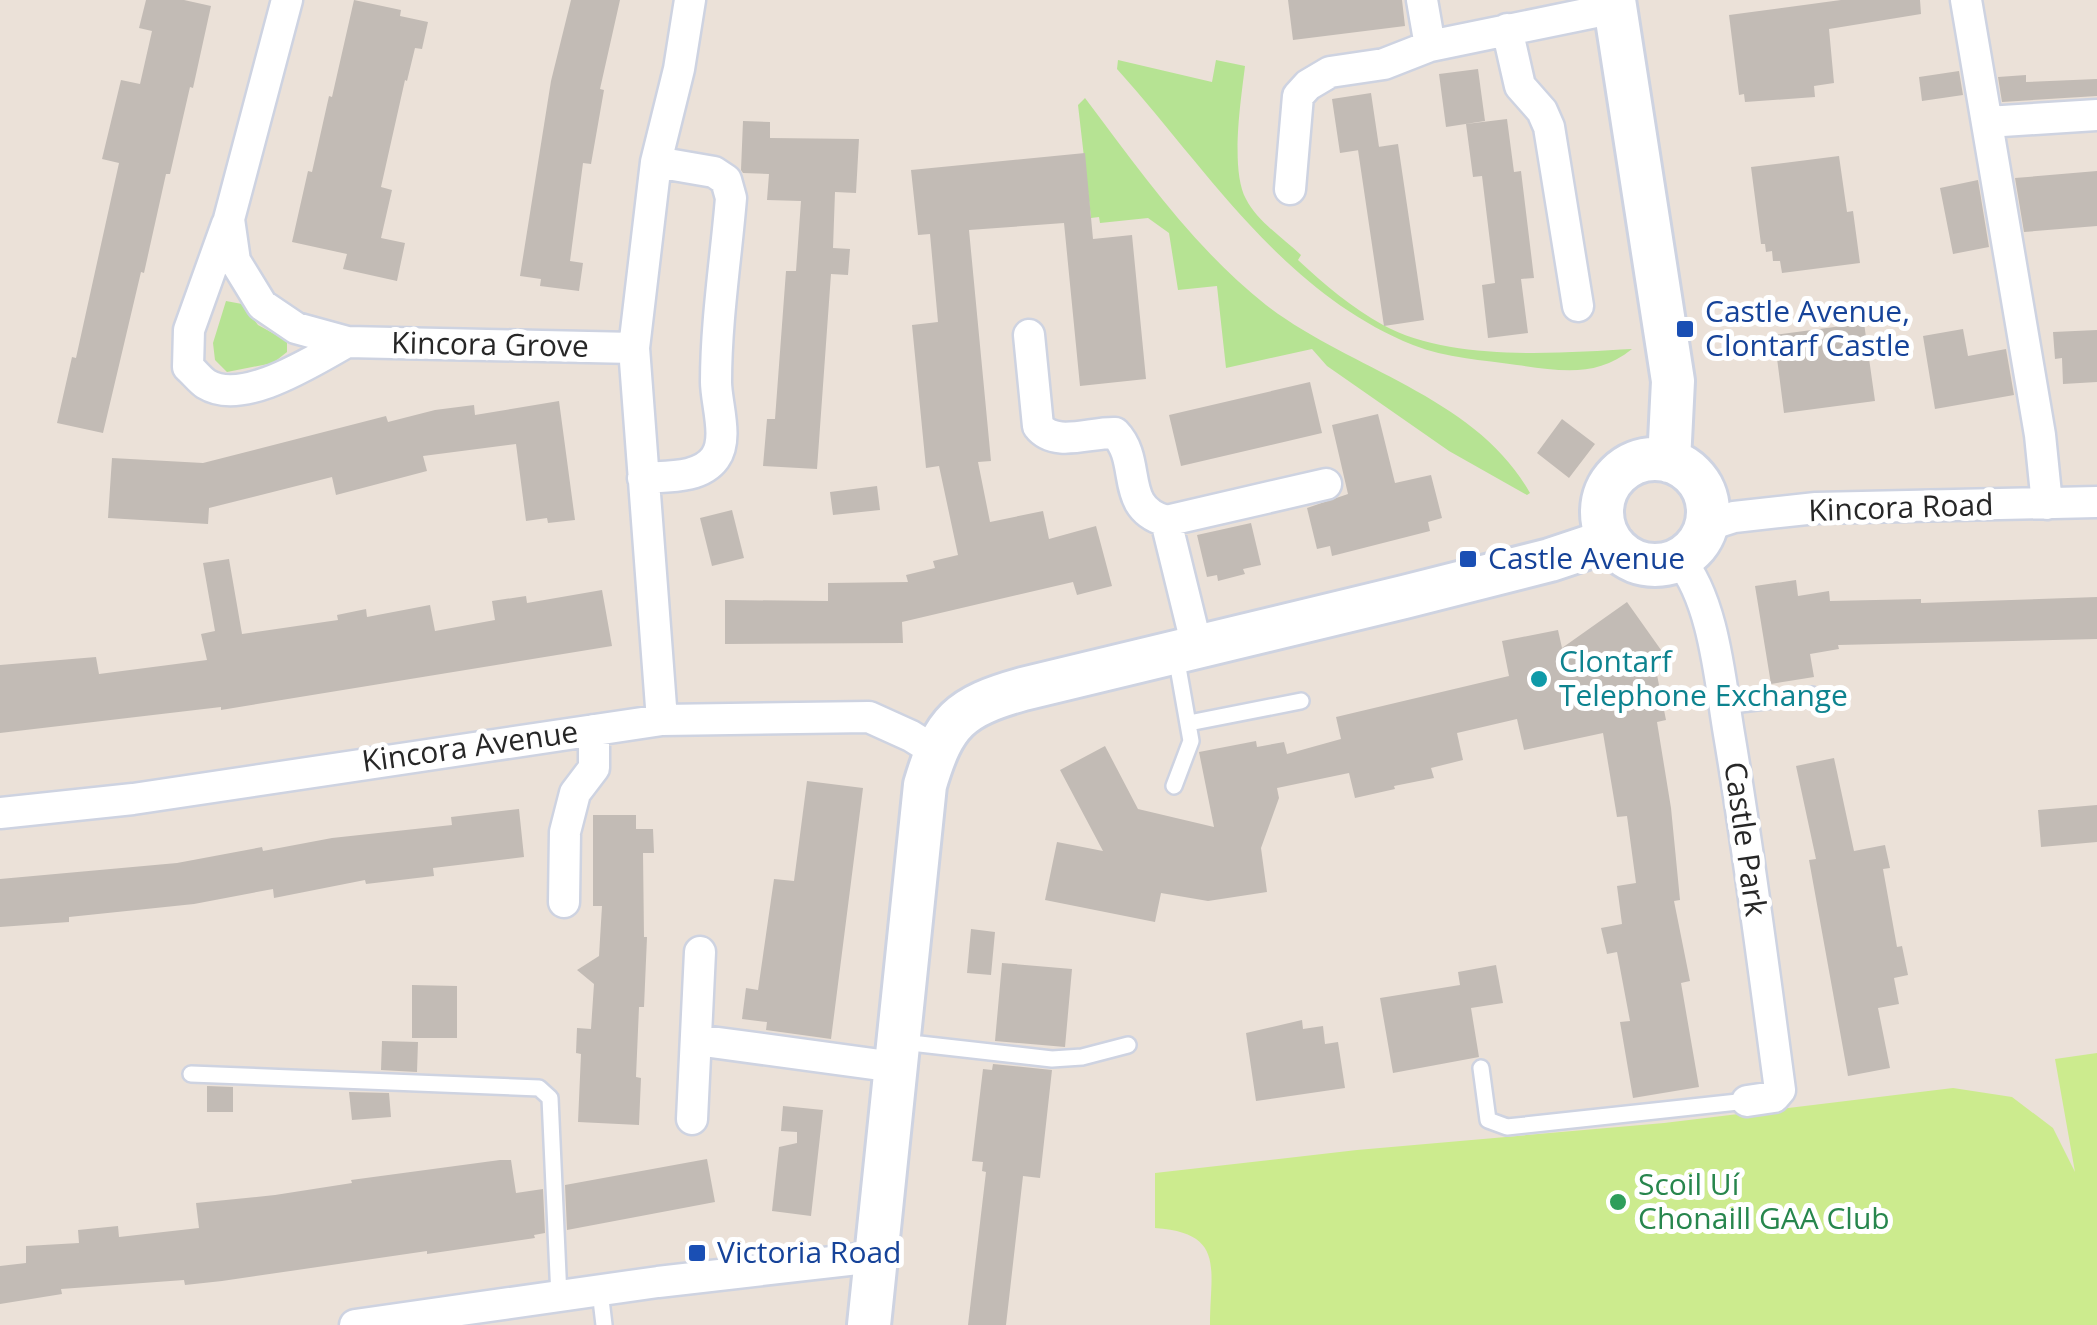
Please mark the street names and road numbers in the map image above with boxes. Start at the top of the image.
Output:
street label: Kincora Grove [391,321,589,366]
street label: Kincora Road [1808,483,1994,530]
street label: Kincora Avenue [359,710,581,781]
street label: Castle Park [1715,759,1778,919]

